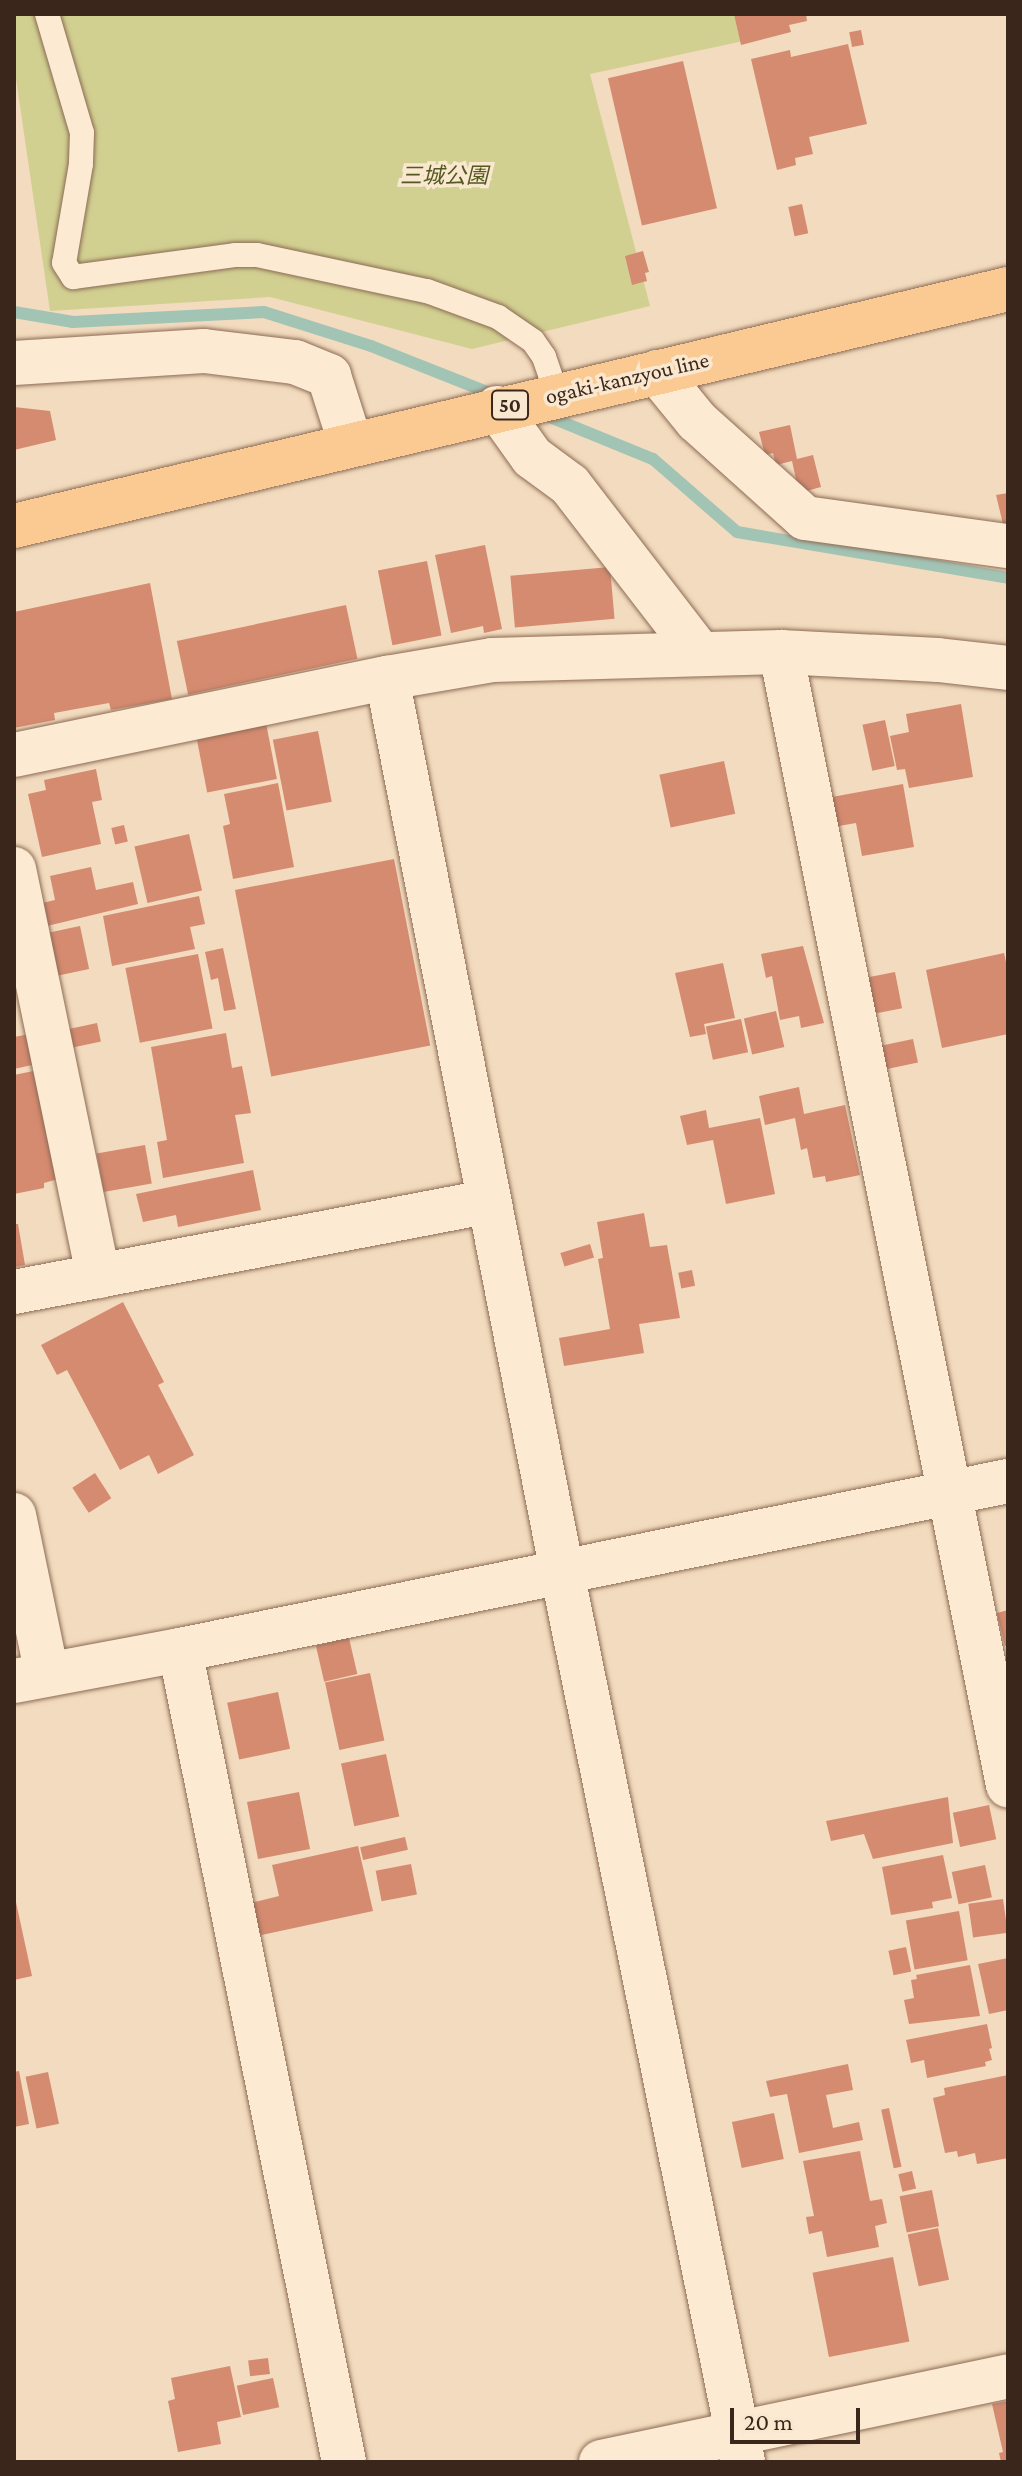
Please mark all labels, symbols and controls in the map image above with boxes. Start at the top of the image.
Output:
park label: 三城公園 [400,163,488,189]
street label: ogaki-kanzyou line [543,346,711,410]
road number: 50 [490,389,530,421]
scale bar [734,2392,864,2442]
text: 20 m [744,2408,793,2435]

